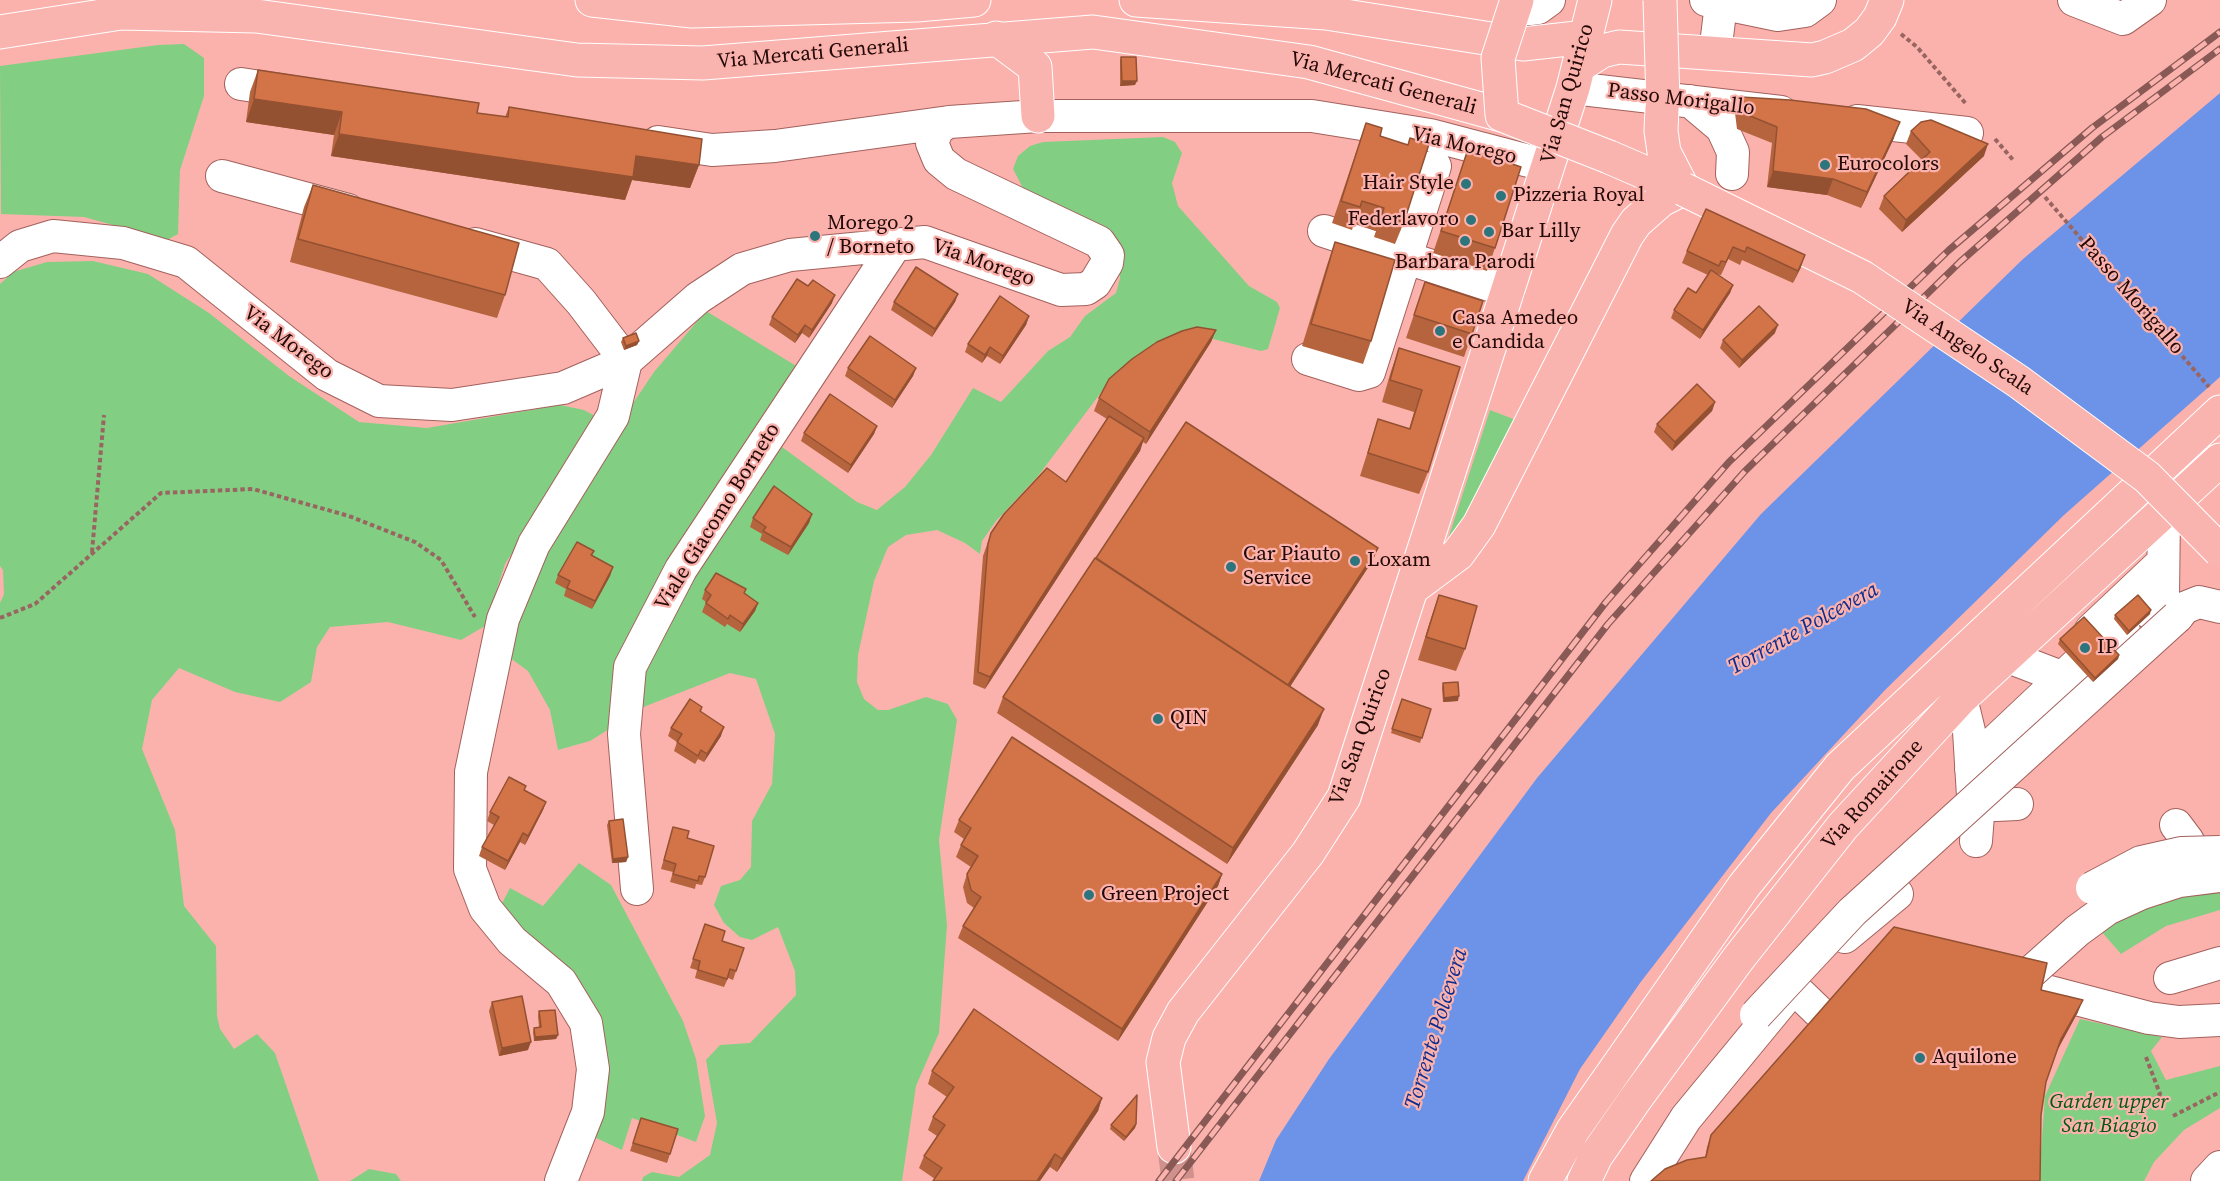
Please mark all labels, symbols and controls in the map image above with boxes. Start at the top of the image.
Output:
street label: Via San Quirico [1536,21,1600,167]
street label: Via Mercati Generali [716,33,910,75]
street label: Via Mercati Generali [1287,47,1479,121]
street label: Passo Morigallo [1606,78,1756,122]
street label: Via Morego [1409,122,1519,170]
place label: Eurocolors [1837,152,1939,178]
marker: Eurocolors [1818,158,1832,172]
place label: Hair Style [1362,171,1454,197]
marker: Hair Style [1459,177,1473,191]
place label: Pizzeria Royal [1513,183,1645,209]
marker: Pizzeria Royal [1494,189,1508,203]
place label: Federlavoro [1347,207,1459,233]
place label: Morego 2 / Borneto [827,211,914,261]
marker: Federlavoro [1464,213,1478,227]
place label: Bar Lilly [1501,219,1580,245]
marker: Bar Lilly [1482,225,1496,239]
marker: Morego 2 / Borneto [808,229,822,243]
street label: Passo Morigallo [2073,232,2189,360]
street label: Via Morego [928,234,1038,292]
marker: Barbara Parodi [1458,234,1472,248]
place label: Barbara Parodi [1395,250,1535,276]
street label: Via Angelo Scala [1896,294,2038,402]
street label: Via Morego [238,301,338,385]
place label: Casa Amedeo e Candida [1452,306,1578,356]
marker: Casa Amedeo e Candida [1433,324,1447,338]
street label: Viale Giacomo Borneto [650,419,786,615]
place label: Car Piauto Service [1243,542,1341,592]
place label: Loxam [1367,548,1431,574]
marker: Loxam [1348,554,1362,568]
marker: Car Piauto Service [1224,560,1238,574]
water label: Torrente Polcevera [1724,577,1884,681]
place label: IP [2097,635,2117,661]
marker: IP [2078,641,2092,655]
street label: Via San Quirico [1324,665,1398,809]
place label: QIN [1170,706,1208,732]
marker: QIN [1151,712,1165,726]
street label: Via Romairone [1817,735,1929,855]
place label: Green Project [1101,882,1229,908]
marker: Green Project [1082,888,1096,902]
water label: Torrente Polcevera [1400,945,1474,1113]
place label: Aquilone [1932,1045,2017,1071]
marker: Aquilone [1913,1051,1927,1065]
park label: Garden upper San Biagio [2049,1090,2169,1140]

